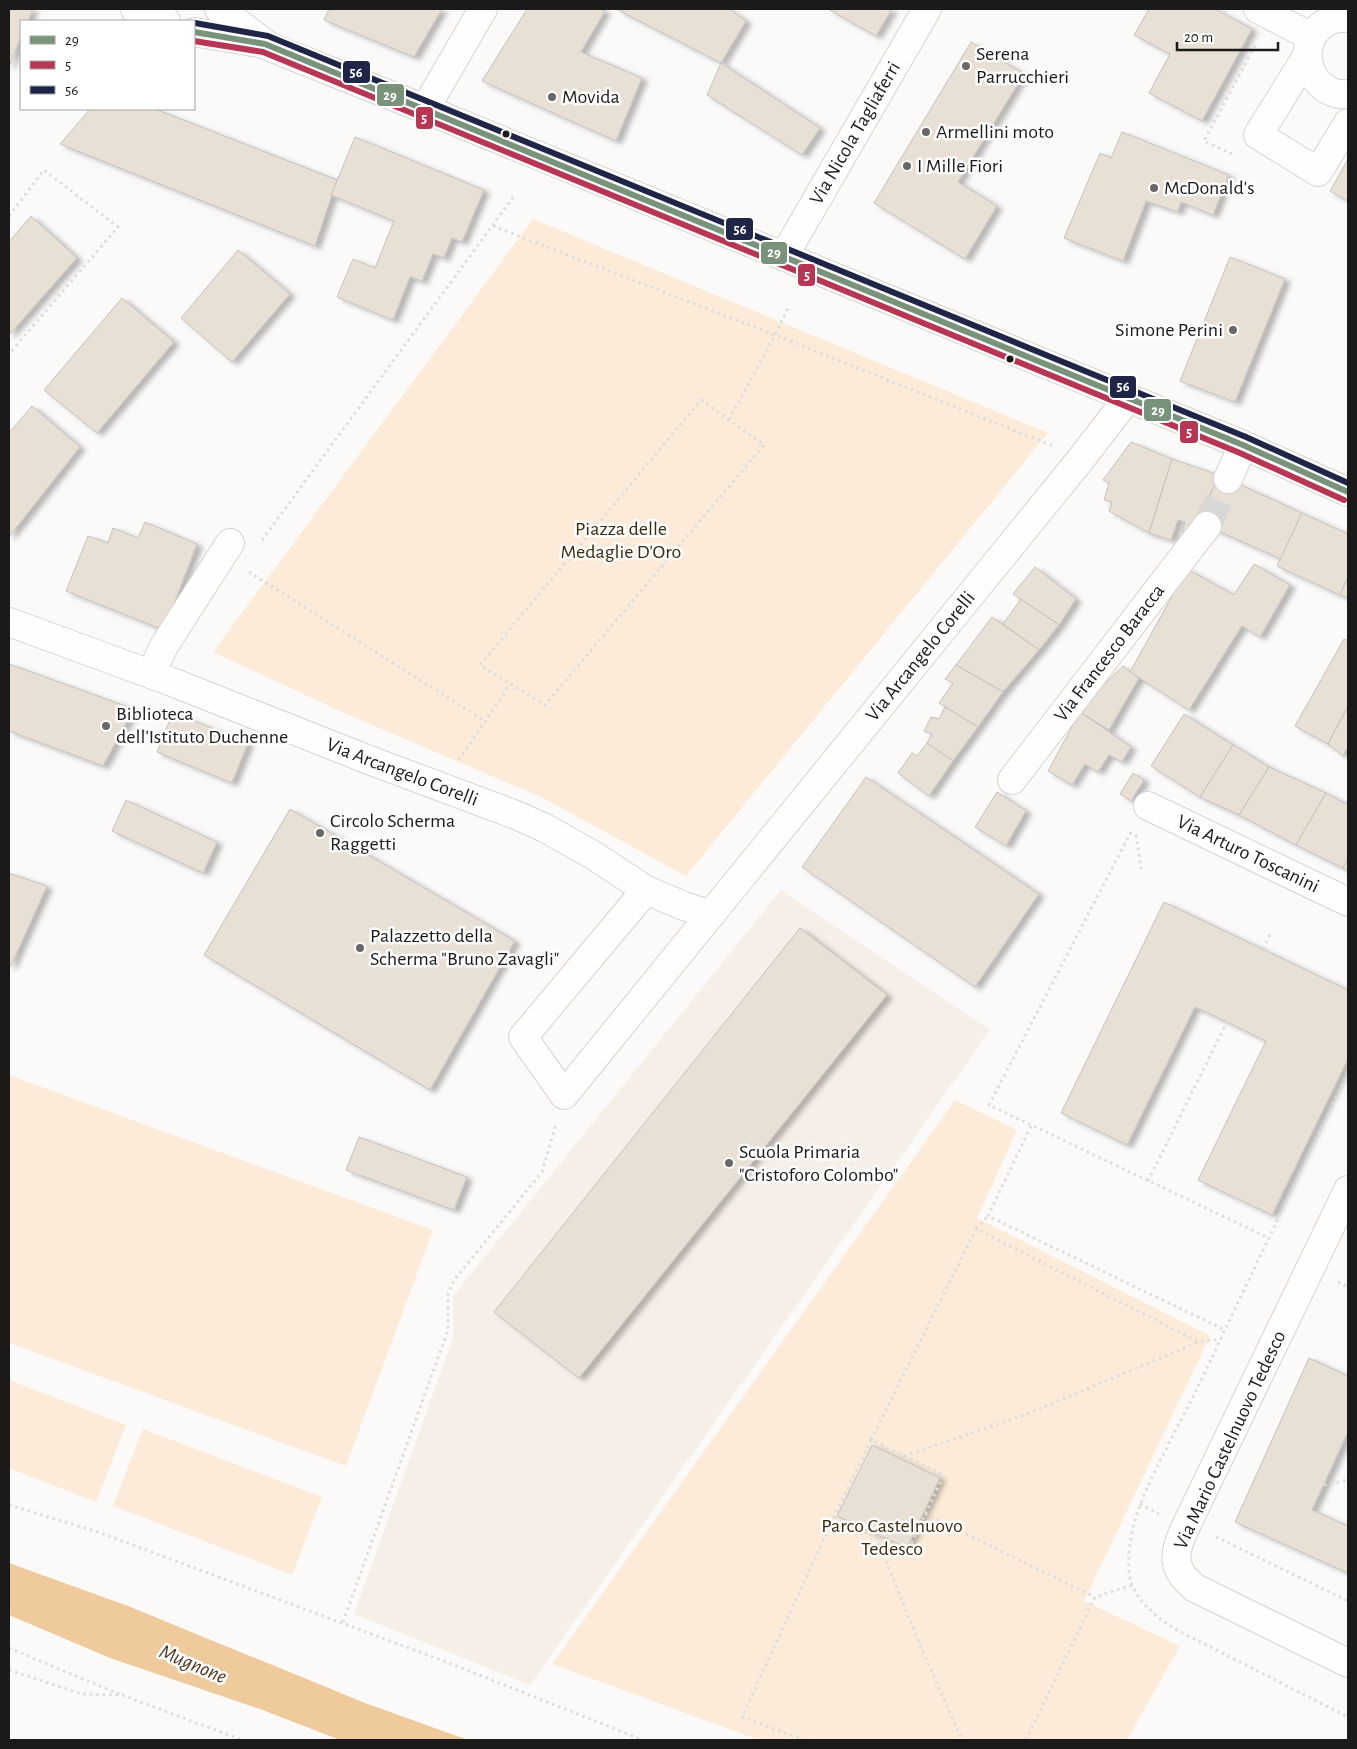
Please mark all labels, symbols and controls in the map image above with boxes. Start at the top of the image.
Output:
legend [20,20,195,110]
scale bar [1177,20,1278,52]
text: 20 m [1184,30,1213,45]
text: 29 [65,33,79,48]
place label: Serena Parrucchieri [976,44,1069,87]
text: 5 [65,58,71,73]
street label: Via Nicola Tagliaferri [806,58,904,208]
line badge: 56 [342,60,371,84]
marker: Serena Parrucchieri [960,60,972,72]
text: 56 [350,66,363,80]
text: 56 [65,83,78,98]
line badge: 29 [376,83,405,107]
place label: Movida [562,87,620,107]
text: 29 [383,89,397,103]
marker: Movida [546,91,558,103]
line badge: 5 [415,106,434,130]
text: 5 [421,112,427,126]
place label: Armellini moto [936,122,1054,142]
marker: Armellini moto [920,126,932,138]
unlabelled marker [501,129,511,139]
place label: I Mille Fiori [917,156,1003,176]
marker: I Mille Fiori [901,160,913,172]
place label: McDonald's [1164,178,1255,198]
marker: McDonald's [1148,182,1160,194]
line badge: 56 [725,217,754,241]
text: 56 [734,223,747,237]
line badge: 29 [760,241,788,265]
text: 29 [767,246,781,260]
line badge: 5 [797,263,816,287]
text: 5 [804,269,810,283]
place label: Simone Perini [1115,320,1223,340]
marker: Simone Perini [1227,324,1239,336]
unlabelled marker [1005,354,1015,364]
line badge: 56 [1109,375,1137,399]
text: 56 [1117,380,1130,394]
line badge: 29 [1143,398,1172,422]
text: 29 [1151,404,1165,418]
line badge: 5 [1179,420,1199,444]
text: 5 [1186,426,1192,440]
park label: Piazza delle Medaglie D'Oro [561,519,681,562]
street label: Via Francesco Baracca [1051,581,1168,725]
street label: Via Arcangelo Corelli [862,588,979,725]
place label: Biblioteca dell'Istituto Duchenne [116,704,288,747]
marker: Biblioteca dell'Istituto Duchenne [100,720,112,732]
street label: Via Arcangelo Corelli [324,734,481,810]
place label: Circolo Scherma Raggetti [330,811,455,854]
street label: Via Arturo Toscanini [1174,811,1322,897]
marker: Circolo Scherma Raggetti [314,827,326,839]
place label: Palazzetto della Scherma "Bruno Zavagli" [370,926,559,969]
marker: Palazzetto della Scherma "Bruno Zavagli" [354,942,366,954]
place label: Scuola Primaria "Cristoforo Colombo" [739,1142,898,1185]
marker: Scuola Primaria "Cristoforo Colombo" [723,1157,735,1169]
street label: Via Mario Castelnuovo Tedesco [1171,1328,1289,1552]
park label: Parco Castelnuovo Tedesco [821,1516,963,1559]
water label: Mugnone [156,1641,230,1688]

